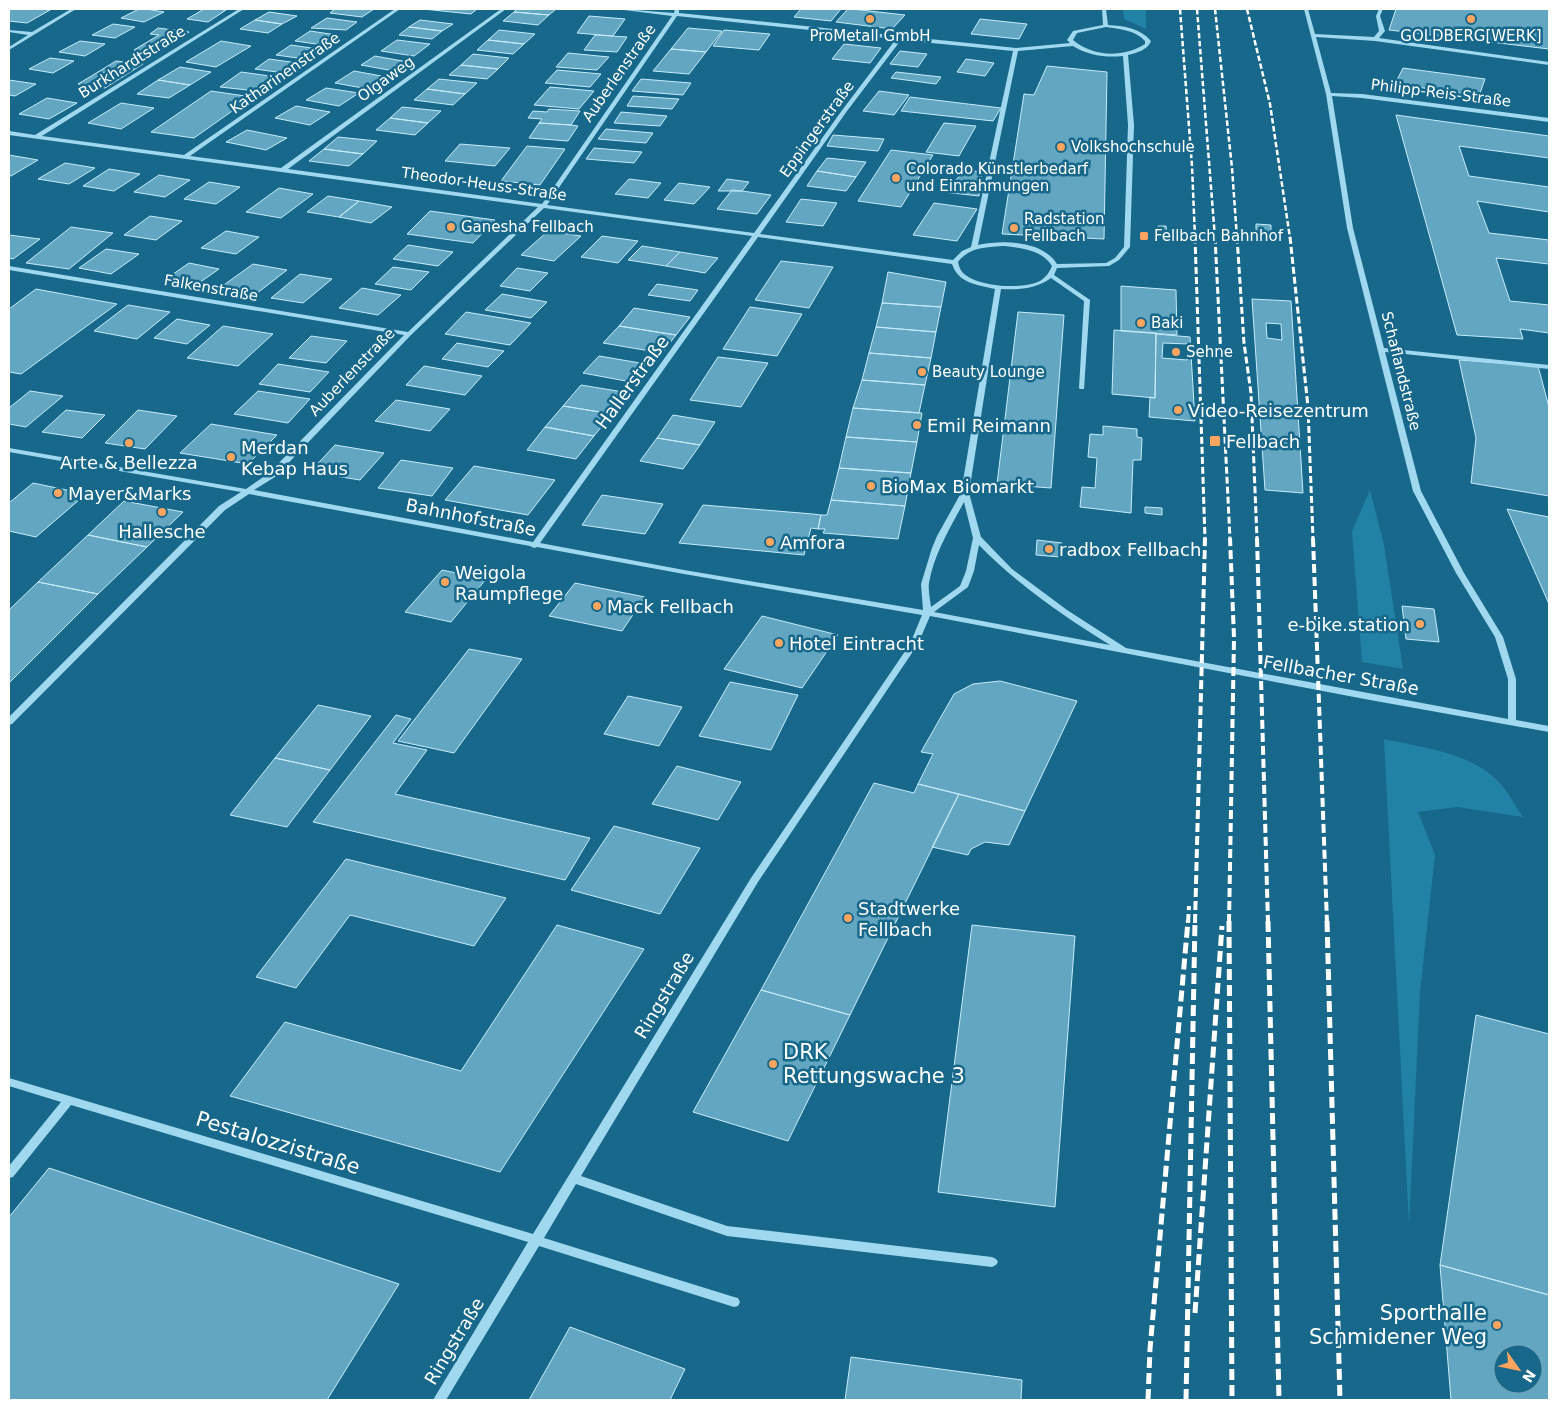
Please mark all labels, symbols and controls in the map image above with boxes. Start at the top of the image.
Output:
marker: ProMetall GmbH [864,13,876,25]
marker: GOLDBERG[WERK] [1465,13,1477,25]
street label: Auberlenstraße [579,21,659,125]
street label: Burkhardtstraße [75,22,189,102]
place label: ProMetall GmbH [809,27,931,45]
place label: GOLDBERG[WERK] [1400,27,1542,45]
street label: Katharinenstraße [227,28,343,118]
street label: Olgaweg [354,52,418,106]
street label: Philipp-Reis-Straße [1370,75,1512,111]
street label: Eppingerstraße [776,77,858,181]
place label: Volkshochschule [1071,138,1195,156]
marker: Volkshochschule [1055,141,1067,153]
place label: Colorado Künstlerbedarf und Einrahmungen [906,160,1089,195]
street label: Theodor-Heuss-Straße [399,163,568,205]
marker: Colorado Künstlerbedarf und Einrahmungen [890,172,902,184]
place label: Radstation Fellbach [1024,210,1104,245]
place label: Ganesha Fellbach [461,218,594,236]
marker: Ganesha Fellbach [445,221,457,233]
marker: Radstation Fellbach [1008,222,1020,234]
place label: Fellbach Bahnhof [1154,227,1284,245]
marker: Fellbach Bahnhof [1138,230,1150,242]
street label: Falkenstraße [163,271,259,305]
street label: Schaflandstraße [1378,310,1424,432]
place label: Baki [1151,314,1183,332]
marker: Baki [1135,317,1147,329]
street label: Auberlenstraße [305,324,399,420]
street label: Hallerstraße [591,331,673,433]
place label: Sehne [1186,343,1233,361]
marker: Sehne [1170,346,1182,358]
place label: Beauty Lounge [932,363,1045,381]
marker: Beauty Lounge [916,366,928,378]
place label: Video-Reisezentrum [1188,400,1369,421]
marker: Video-Reisezentrum [1172,404,1184,416]
place label: Emil Reimann [927,415,1051,436]
marker: Emil Reimann [911,419,923,431]
place label: Fellbach [1226,431,1300,452]
marker: Fellbach [1208,434,1222,448]
marker: Arte & Bellezza [123,437,135,449]
place label: Merdan Kebap Haus [241,437,348,479]
marker: Merdan Kebap Haus [225,451,237,463]
place label: Arte & Bellezza [60,452,198,473]
place label: BioMax Biomarkt [881,476,1034,497]
marker: BioMax Biomarkt [865,480,877,492]
place label: Mayer&Marks [68,483,192,504]
marker: Mayer&Marks [52,487,64,499]
street label: Bahnhofstraße [404,494,538,540]
marker: Hallesche [156,506,168,518]
place label: Hallesche [118,521,206,542]
place label: Amfora [780,532,846,553]
marker: Amfora [764,536,776,548]
place label: radbox Fellbach [1059,539,1201,560]
marker: radbox Fellbach [1043,543,1055,555]
place label: Weigola Raumpflege [455,562,563,604]
marker: Weigola Raumpflege [439,576,451,588]
place label: Mack Fellbach [607,596,734,617]
marker: Mack Fellbach [591,600,603,612]
place label: e-bike.station [1287,614,1410,635]
marker: e-bike.station [1414,618,1426,630]
place label: Hotel Eintracht [789,633,924,654]
marker: Hotel Eintracht [773,637,785,649]
street label: Fellbacher Straße [1262,651,1420,699]
place label: Stadtwerke Fellbach [858,898,960,940]
marker: Stadtwerke Fellbach [842,912,854,924]
street label: Ringstraße [630,948,698,1042]
place label: DRK Rettungswache 3 [783,1040,965,1088]
marker: DRK Rettungswache 3 [767,1058,779,1070]
street label: Pestalozzistraße [193,1107,363,1179]
street label: Ringstraße [420,1294,488,1388]
place label: Sporthalle Schmidener Weg [1309,1301,1487,1349]
marker: Sporthalle Schmidener Weg [1491,1319,1503,1331]
north arrow [1493,1344,1543,1394]
text: N [1519,1367,1539,1385]

